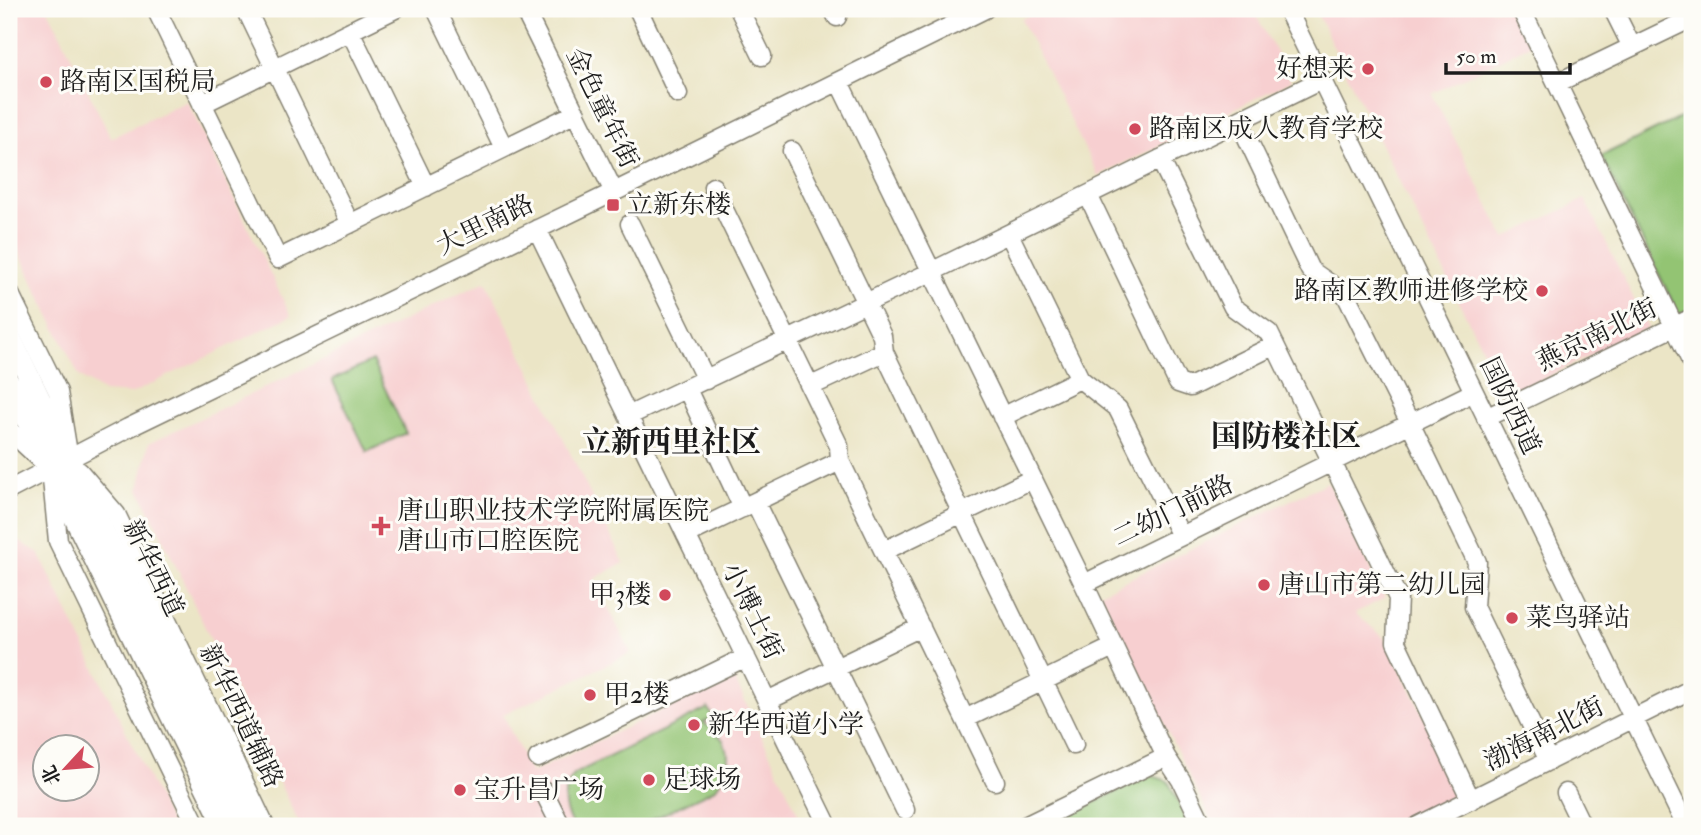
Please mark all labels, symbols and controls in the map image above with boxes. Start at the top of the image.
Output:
scale bar [1446,32,1570,76]
street label: 金色童年街 [559,43,645,173]
text: 50 m [1456,43,1497,70]
place label: 好想来 [1276,53,1354,85]
marker: 好想来 [1360,61,1376,77]
place label: 路南区国税局 [60,66,216,98]
marker: 路南区国税局 [38,74,54,90]
place label: 路南区成人教育学校 [1149,113,1383,145]
marker: 路南区成人教育学校 [1127,121,1143,137]
street label: 大里南路 [431,188,539,262]
place label: 立新东楼 [627,189,731,221]
marker: 立新东楼 [605,197,621,213]
place label: 路南区教师进修学校 [1294,275,1528,307]
marker: 路南区教师进修学校 [1534,283,1550,299]
street label: 燕京南北街 [1532,292,1662,378]
street label: 国防西道 [1473,352,1547,460]
district label: 国防楼社区 [1211,418,1361,455]
district label: 立新西里社区 [581,424,761,461]
street label: 二幼门前路 [1108,468,1238,554]
place label: 唐山职业技术学院附属医院 唐山市口腔医院 [397,495,709,557]
street label: 新华西道 [116,514,190,622]
marker: 唐山职业技术学院附属医院 唐山市口腔医院 [371,516,391,536]
street label: 小博士街 [715,557,789,665]
place label: 唐山市第二幼儿园 [1278,569,1486,601]
marker: 唐山市第二幼儿园 [1256,577,1272,593]
place label: 甲3楼 [589,579,651,611]
marker: 甲3楼 [657,587,673,603]
place label: 菜鸟驿站 [1526,602,1630,634]
marker: 菜鸟驿站 [1504,610,1520,626]
street label: 新华西道辅路 [192,639,290,793]
place label: 甲2楼 [604,679,669,711]
marker: 甲2楼 [582,687,598,703]
street label: 渤海南北街 [1479,690,1609,778]
place label: 新华西道小学 [708,709,864,741]
marker: 新华西道小学 [686,717,702,733]
north arrow [32,734,102,804]
text: 北 [37,761,67,789]
place label: 足球场 [663,764,741,796]
marker: 足球场 [641,772,657,788]
place label: 宝升昌广场 [474,774,604,806]
marker: 宝升昌广场 [452,782,468,798]

